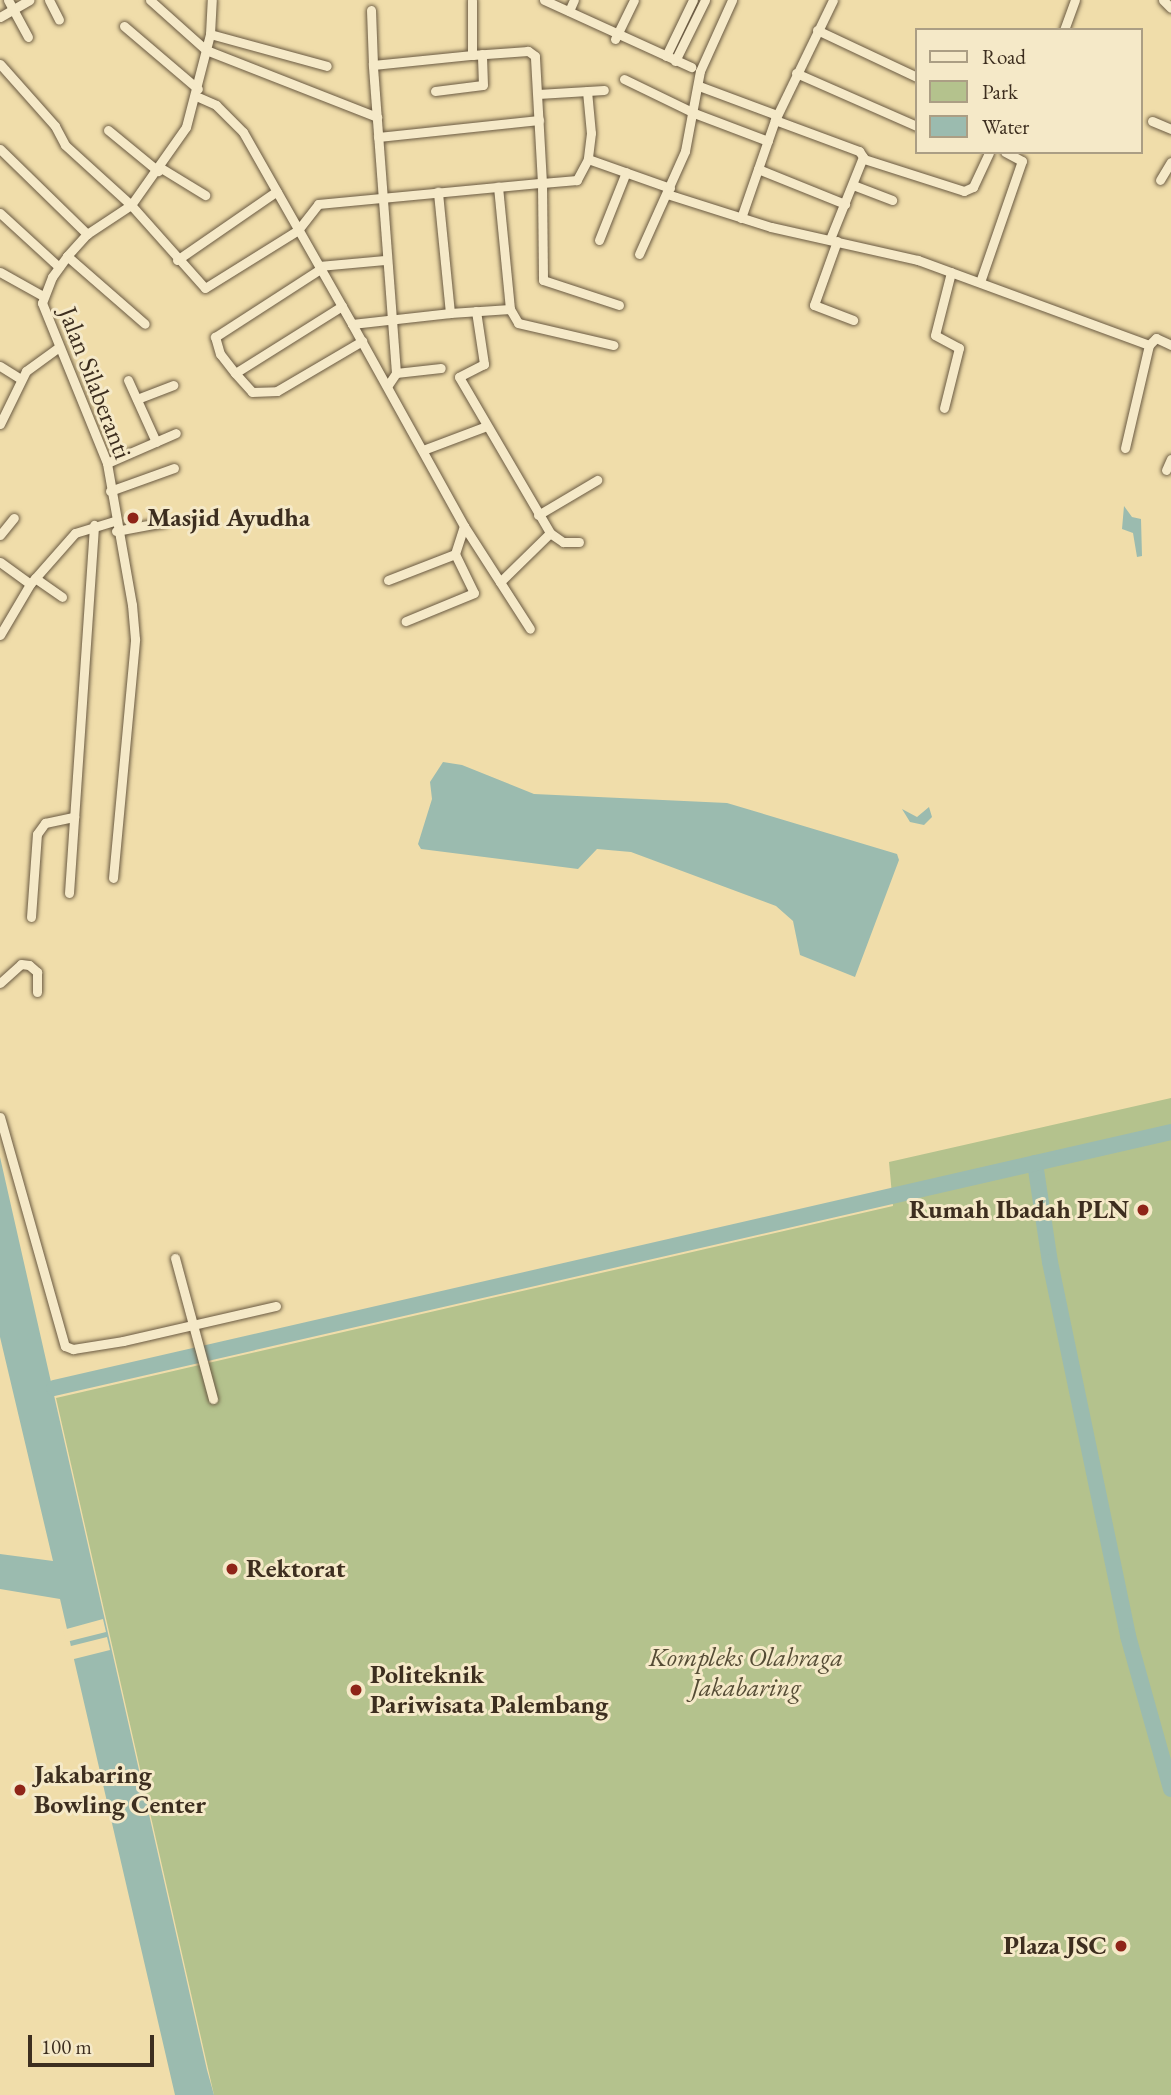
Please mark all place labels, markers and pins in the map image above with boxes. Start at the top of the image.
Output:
place label: Masjid Ayudha [147,502,310,534]
marker: Masjid Ayudha [125,510,141,526]
place label: Rumah Ibadah PLN [909,1194,1129,1226]
marker: Rumah Ibadah PLN [1135,1202,1151,1218]
place label: Rektorat [246,1553,346,1585]
marker: Rektorat [224,1561,240,1577]
place label: Politeknik Pariwisata Palembang [370,1659,608,1720]
marker: Politeknik Pariwisata Palembang [348,1682,364,1698]
place label: Jakabaring Bowling Center [34,1759,206,1820]
marker: Jakabaring Bowling Center [12,1782,28,1798]
place label: Plaza JSC [1003,1930,1107,1962]
marker: Plaza JSC [1113,1938,1129,1954]

